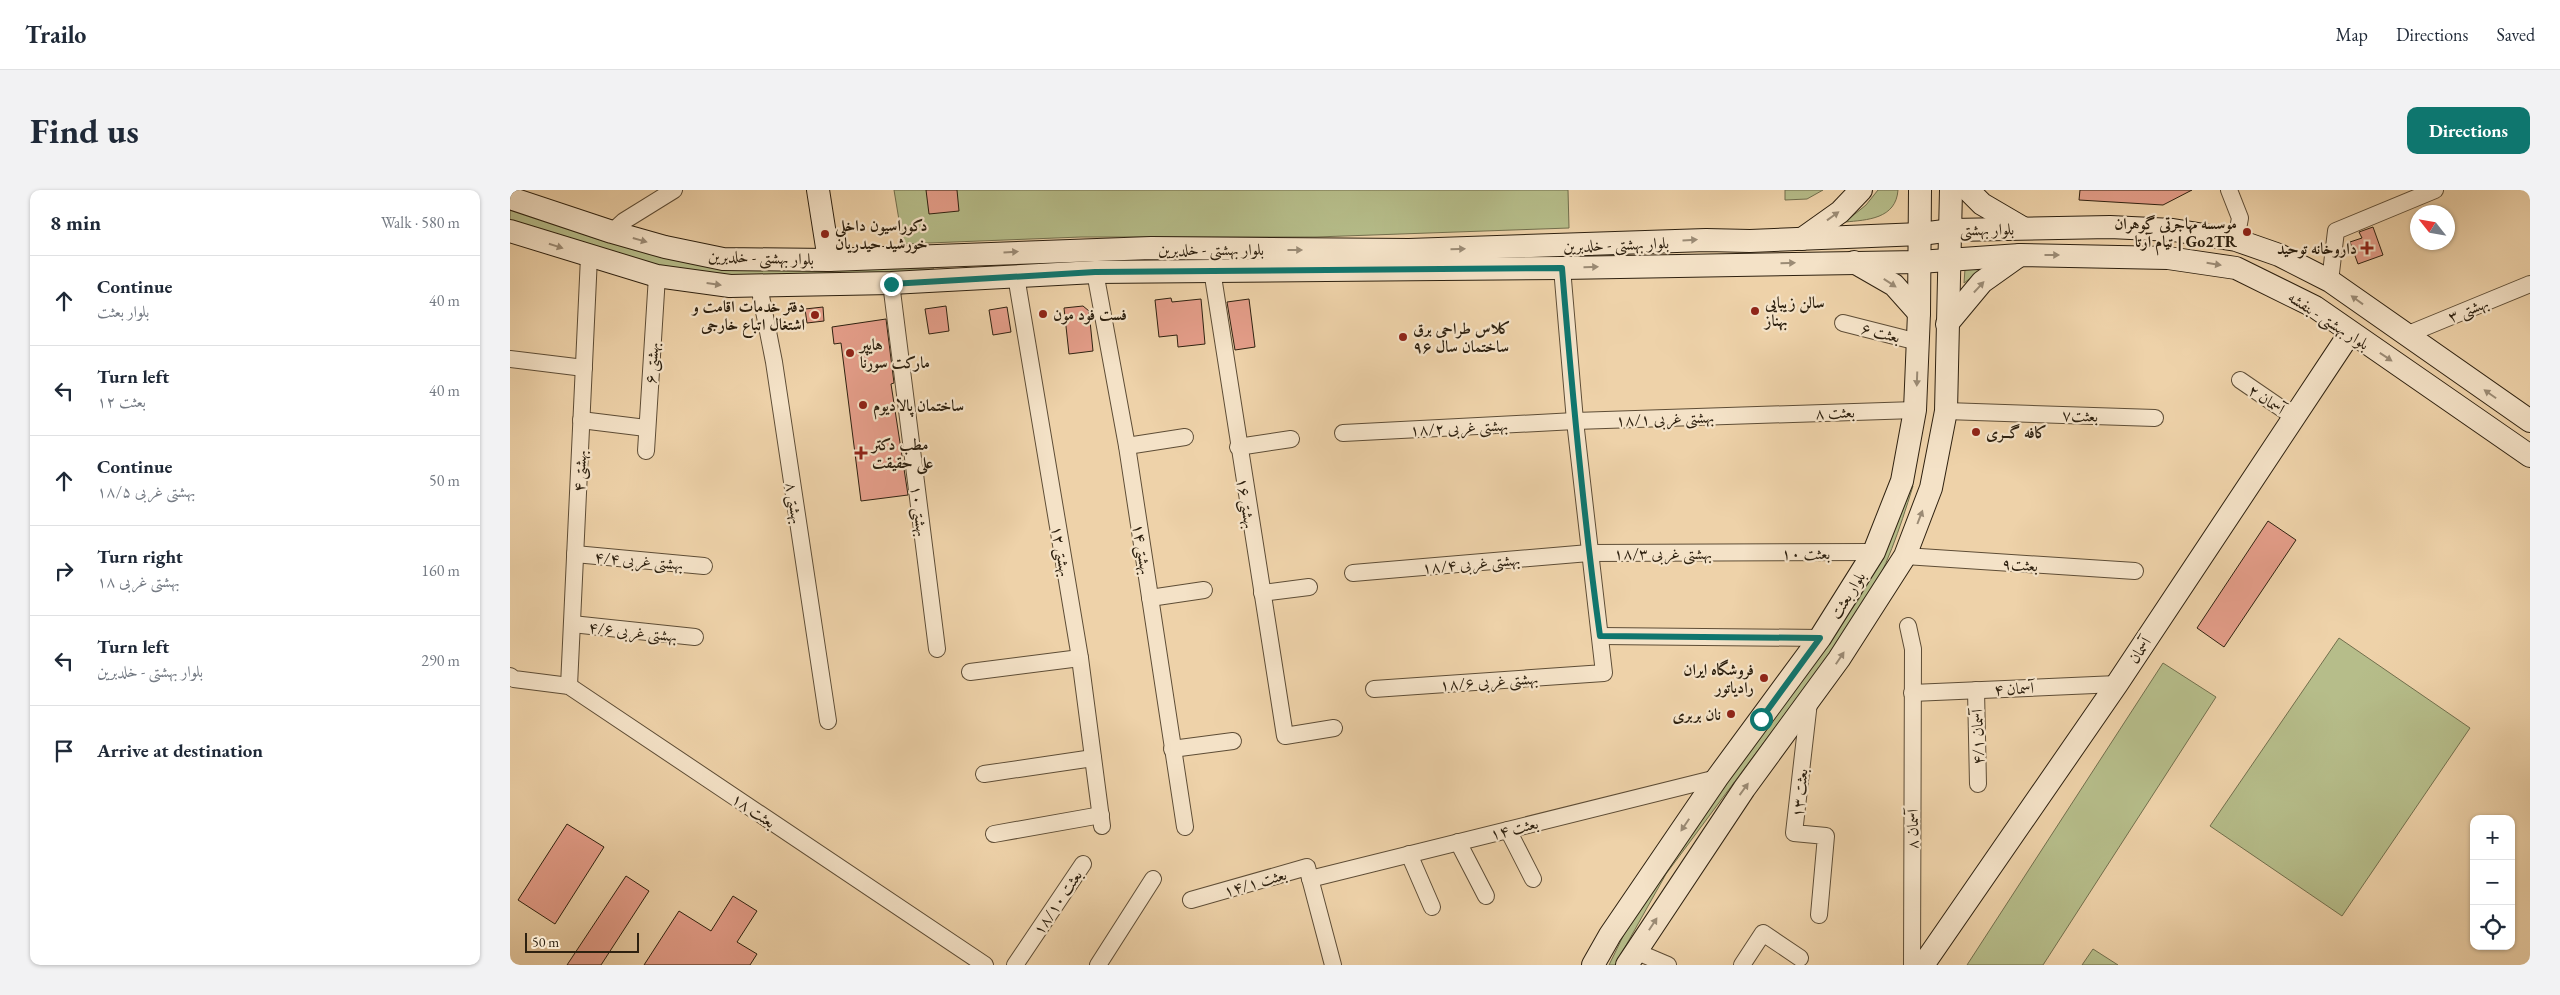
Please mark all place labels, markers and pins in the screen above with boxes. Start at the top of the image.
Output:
place label: موسسه مهاجرتی گوهران تیام آرتا | Go2TR [2114,213,2238,256]
place label: دکوراسیون داخلی خورشید حیدریان [834,215,928,254]
marker: موسسه مهاجرتی گوهران تیام آرتا | Go2TR [2241,226,2253,238]
marker: دکوراسیون داخلی خورشید حیدریان [819,228,831,240]
place label: داروخانه توحید [2277,238,2357,259]
marker: داروخانه توحید [2361,242,2373,254]
place label: سالن زیبایی بهناز [1763,292,1825,331]
place label: دفتر خدمات اقامت و اشتغال اتباع خارجی [690,296,805,338]
place label: فست فود مون [1053,304,1127,325]
marker: سالن زیبایی بهناز [1749,305,1761,317]
marker: فست فود مون [1037,308,1049,320]
marker: دفتر خدمات اقامت و اشتغال اتباع خارجی [809,309,821,321]
place label: کلاس طراحی برق ساختمان سال ۹۶ [1413,318,1511,357]
marker: کلاس طراحی برق ساختمان سال ۹۶ [1397,331,1409,343]
place label: هایپر مارکت سورنا [858,334,930,373]
marker: هایپر مارکت سورنا [844,347,856,359]
place label: ساختمان پالادیوم [873,395,964,420]
marker: ساختمان پالادیوم [857,399,869,411]
place label: کافه گــری [1986,422,2047,443]
marker: کافه گــری [1970,426,1982,438]
place label: مطب دکتر علی حقیقت [870,434,933,475]
marker: مطب دکتر علی حقیقت [854,446,868,460]
place label: فروشگاه ایران رادیاتور [1683,659,1755,698]
marker: فروشگاه ایران رادیاتور [1758,672,1770,684]
place label: نان بربری [1672,704,1721,725]
marker: نان بربری [1725,708,1737,720]

